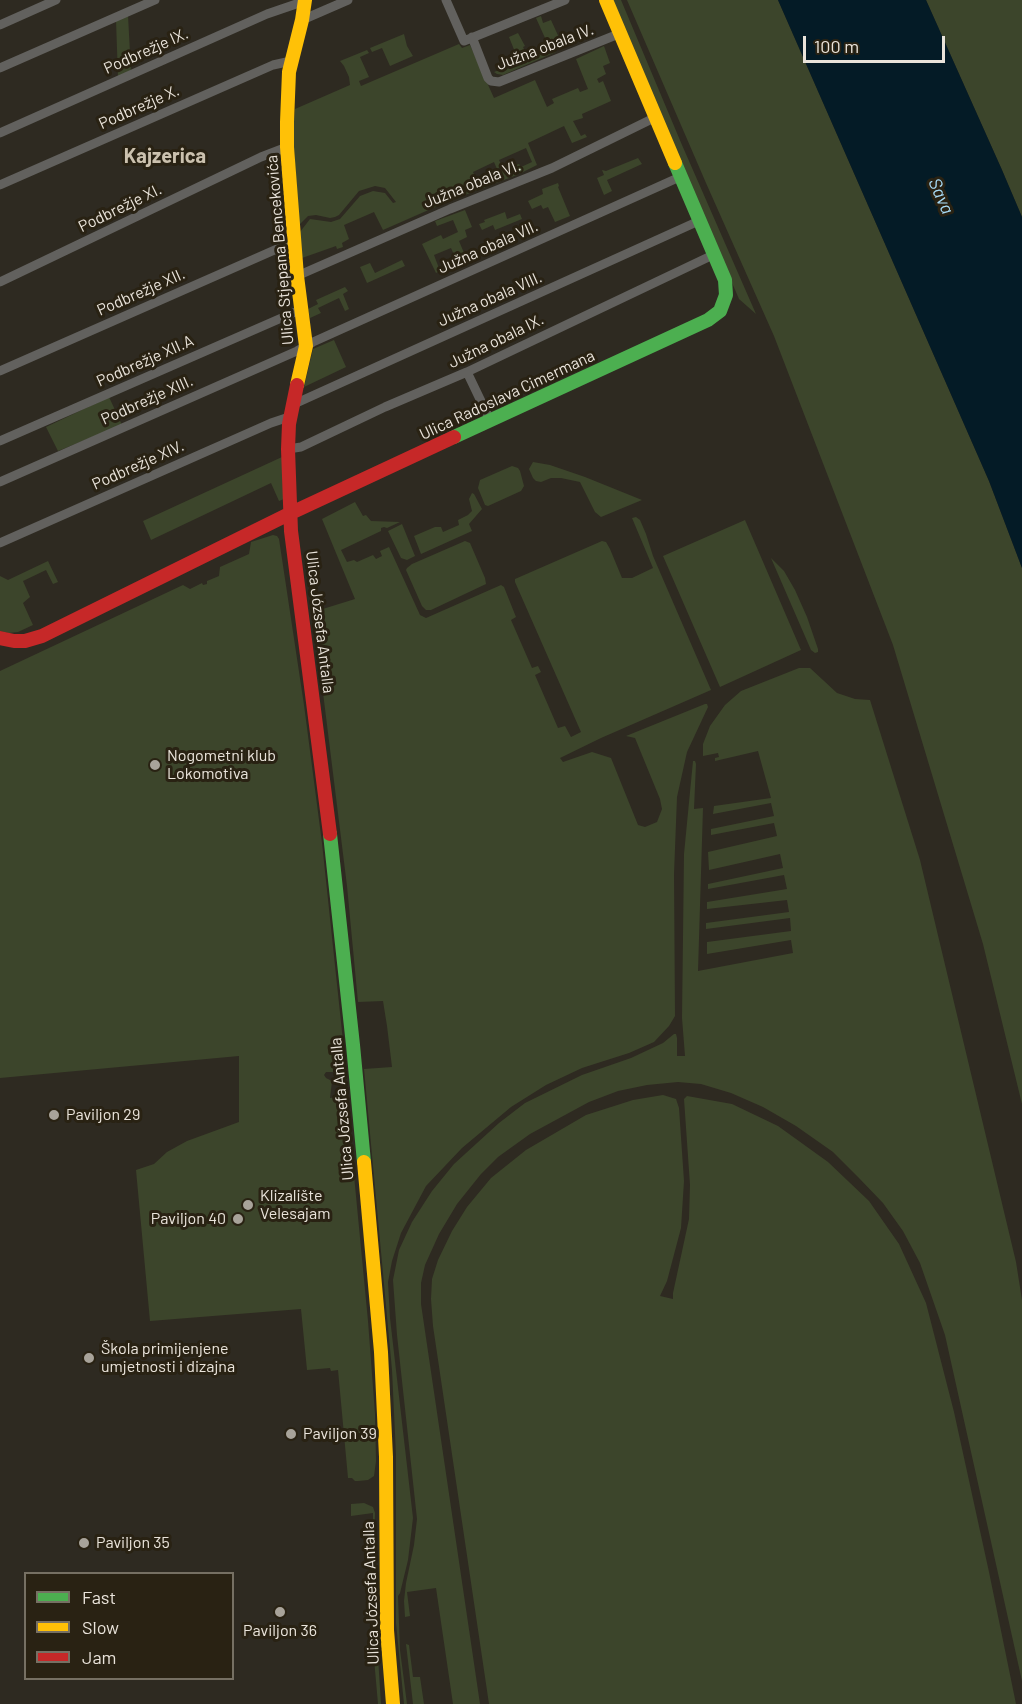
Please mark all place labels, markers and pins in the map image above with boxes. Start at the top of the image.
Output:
place label: Nogometni klub Lokomotiva [167,746,276,784]
marker: Nogometni klub Lokomotiva [148,758,162,772]
place label: Paviljon 29 [66,1105,140,1125]
marker: Paviljon 29 [47,1108,61,1122]
place label: Klizalište Velesajam [260,1186,330,1224]
marker: Klizalište Velesajam [241,1198,255,1212]
place label: Paviljon 40 [151,1209,226,1229]
marker: Paviljon 40 [231,1212,245,1226]
place label: Škola primijenjene umjetnosti i dizajna [101,1339,235,1377]
marker: Škola primijenjene umjetnosti i dizajna [82,1351,96,1365]
place label: Paviljon 39 [303,1424,377,1444]
marker: Paviljon 39 [284,1427,298,1441]
place label: Paviljon 35 [96,1533,170,1553]
marker: Paviljon 35 [77,1536,91,1550]
marker: Paviljon 36 [273,1605,287,1619]
place label: Paviljon 36 [243,1621,317,1641]

